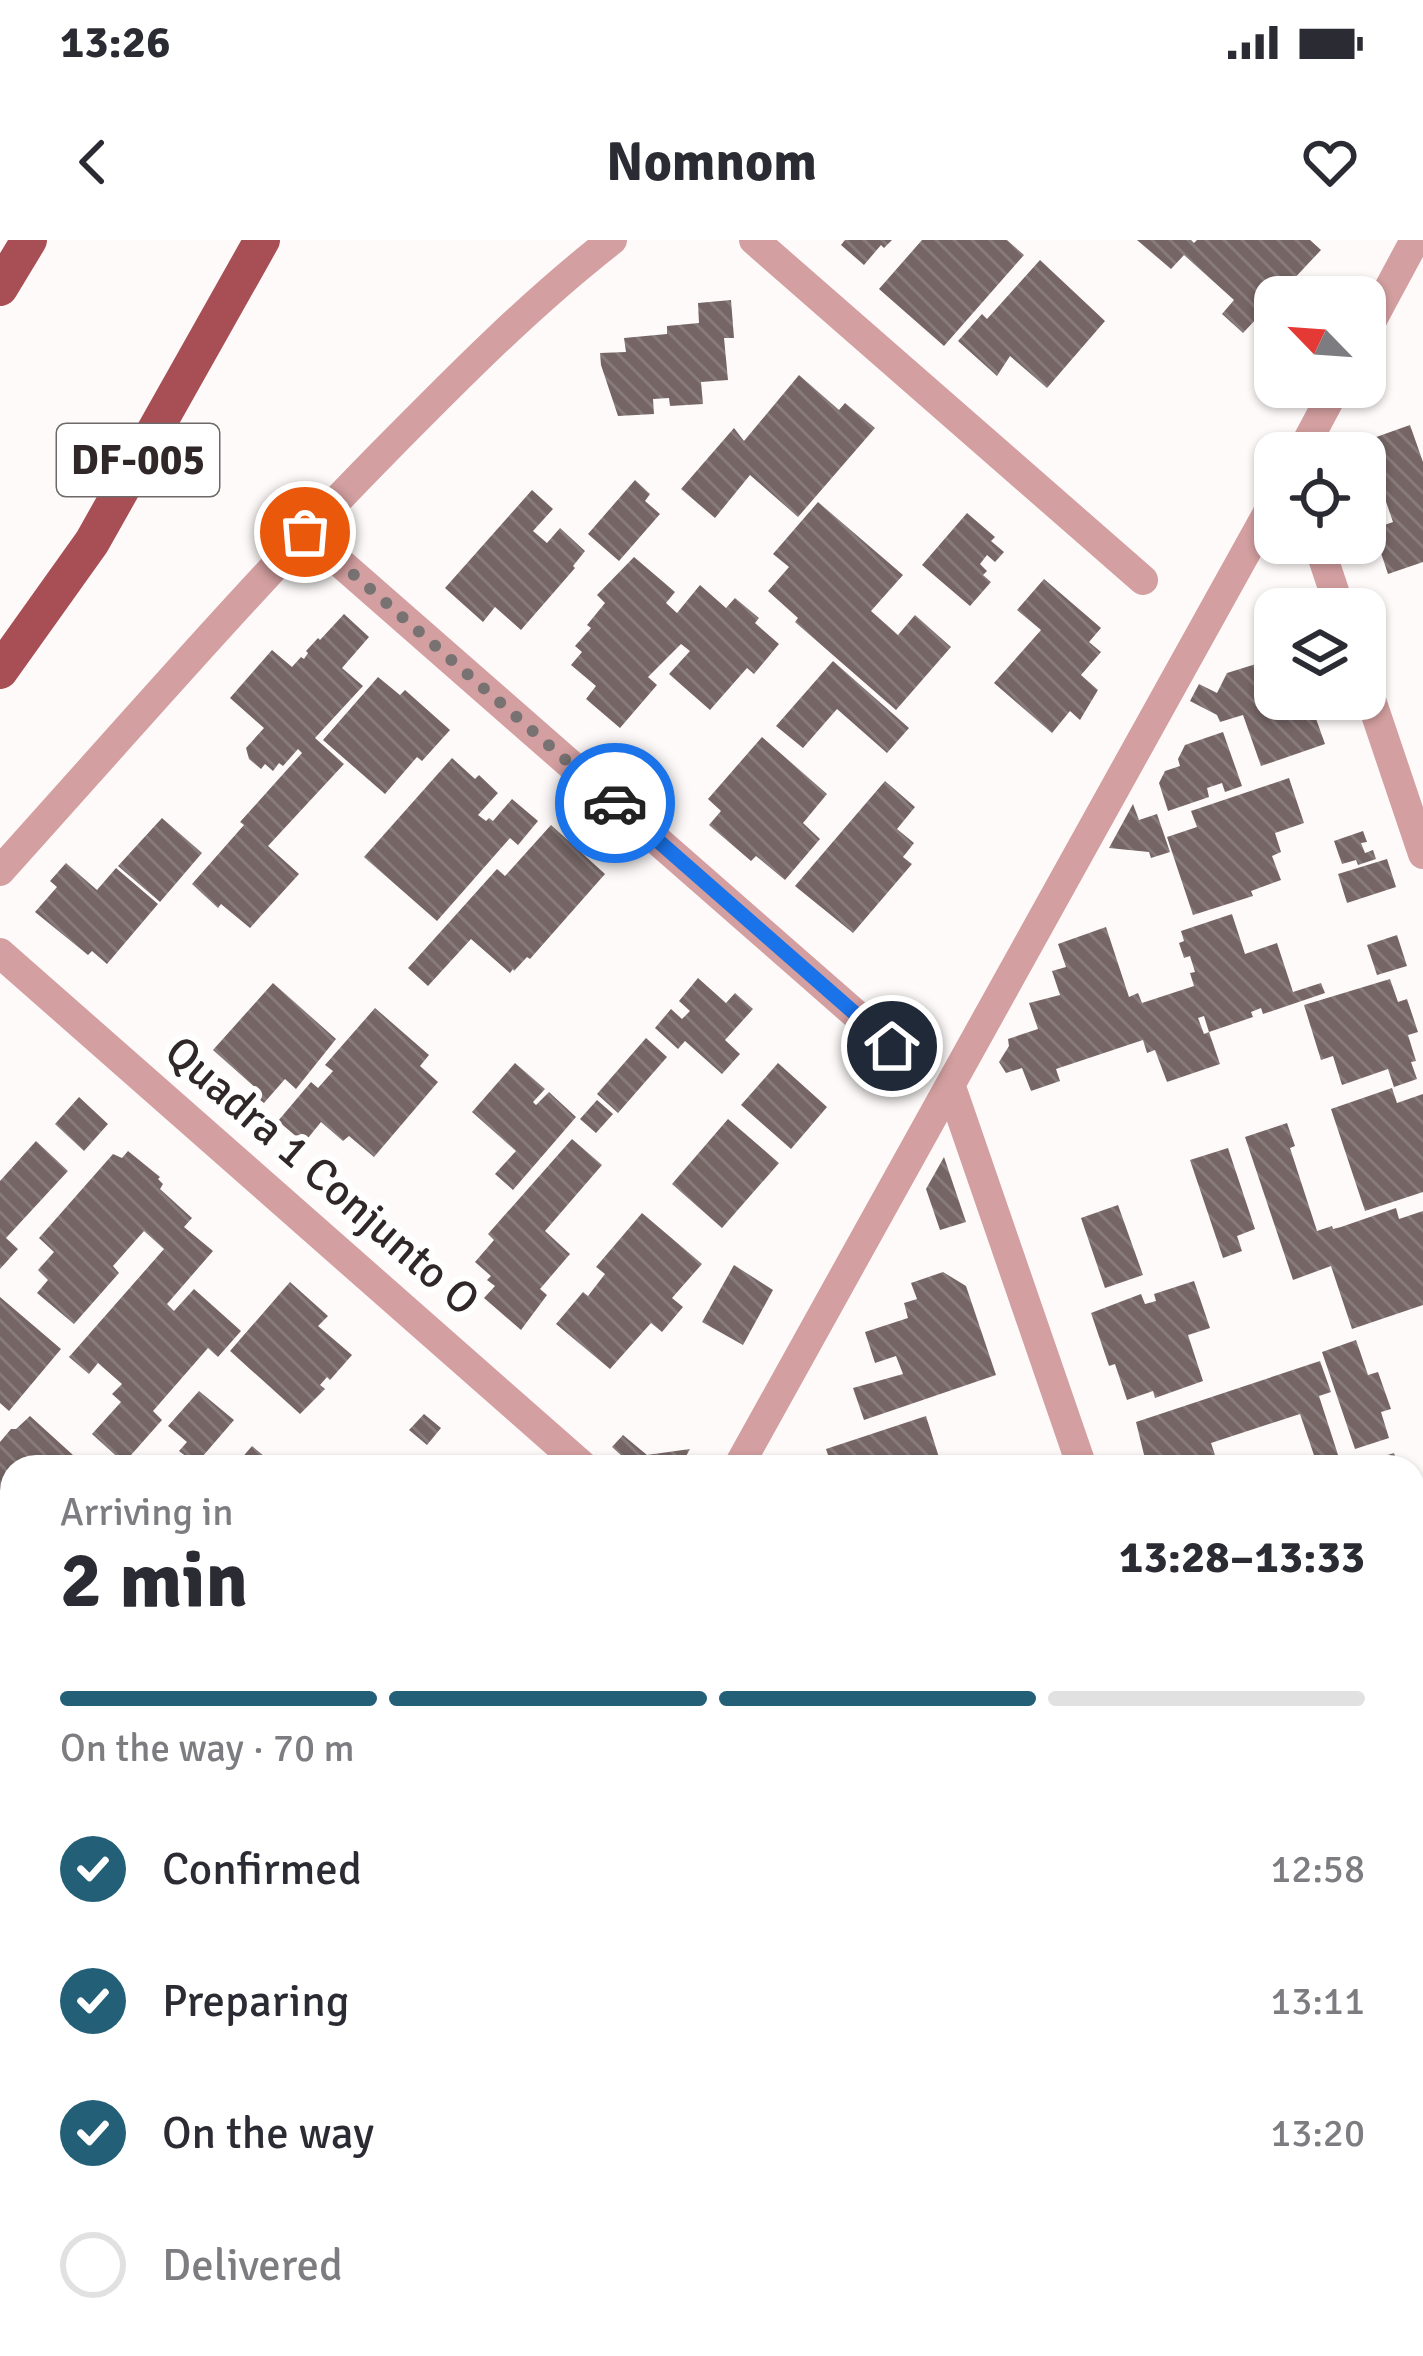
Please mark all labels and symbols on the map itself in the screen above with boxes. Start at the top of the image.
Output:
north arrow [1254,276,1386,408]
road number: DF-005 [57,424,219,496]
pin [254,481,356,583]
courier [555,743,675,863]
pin [841,995,943,1097]
street label: Quadra 1 Conjunto O [154,1025,490,1327]

